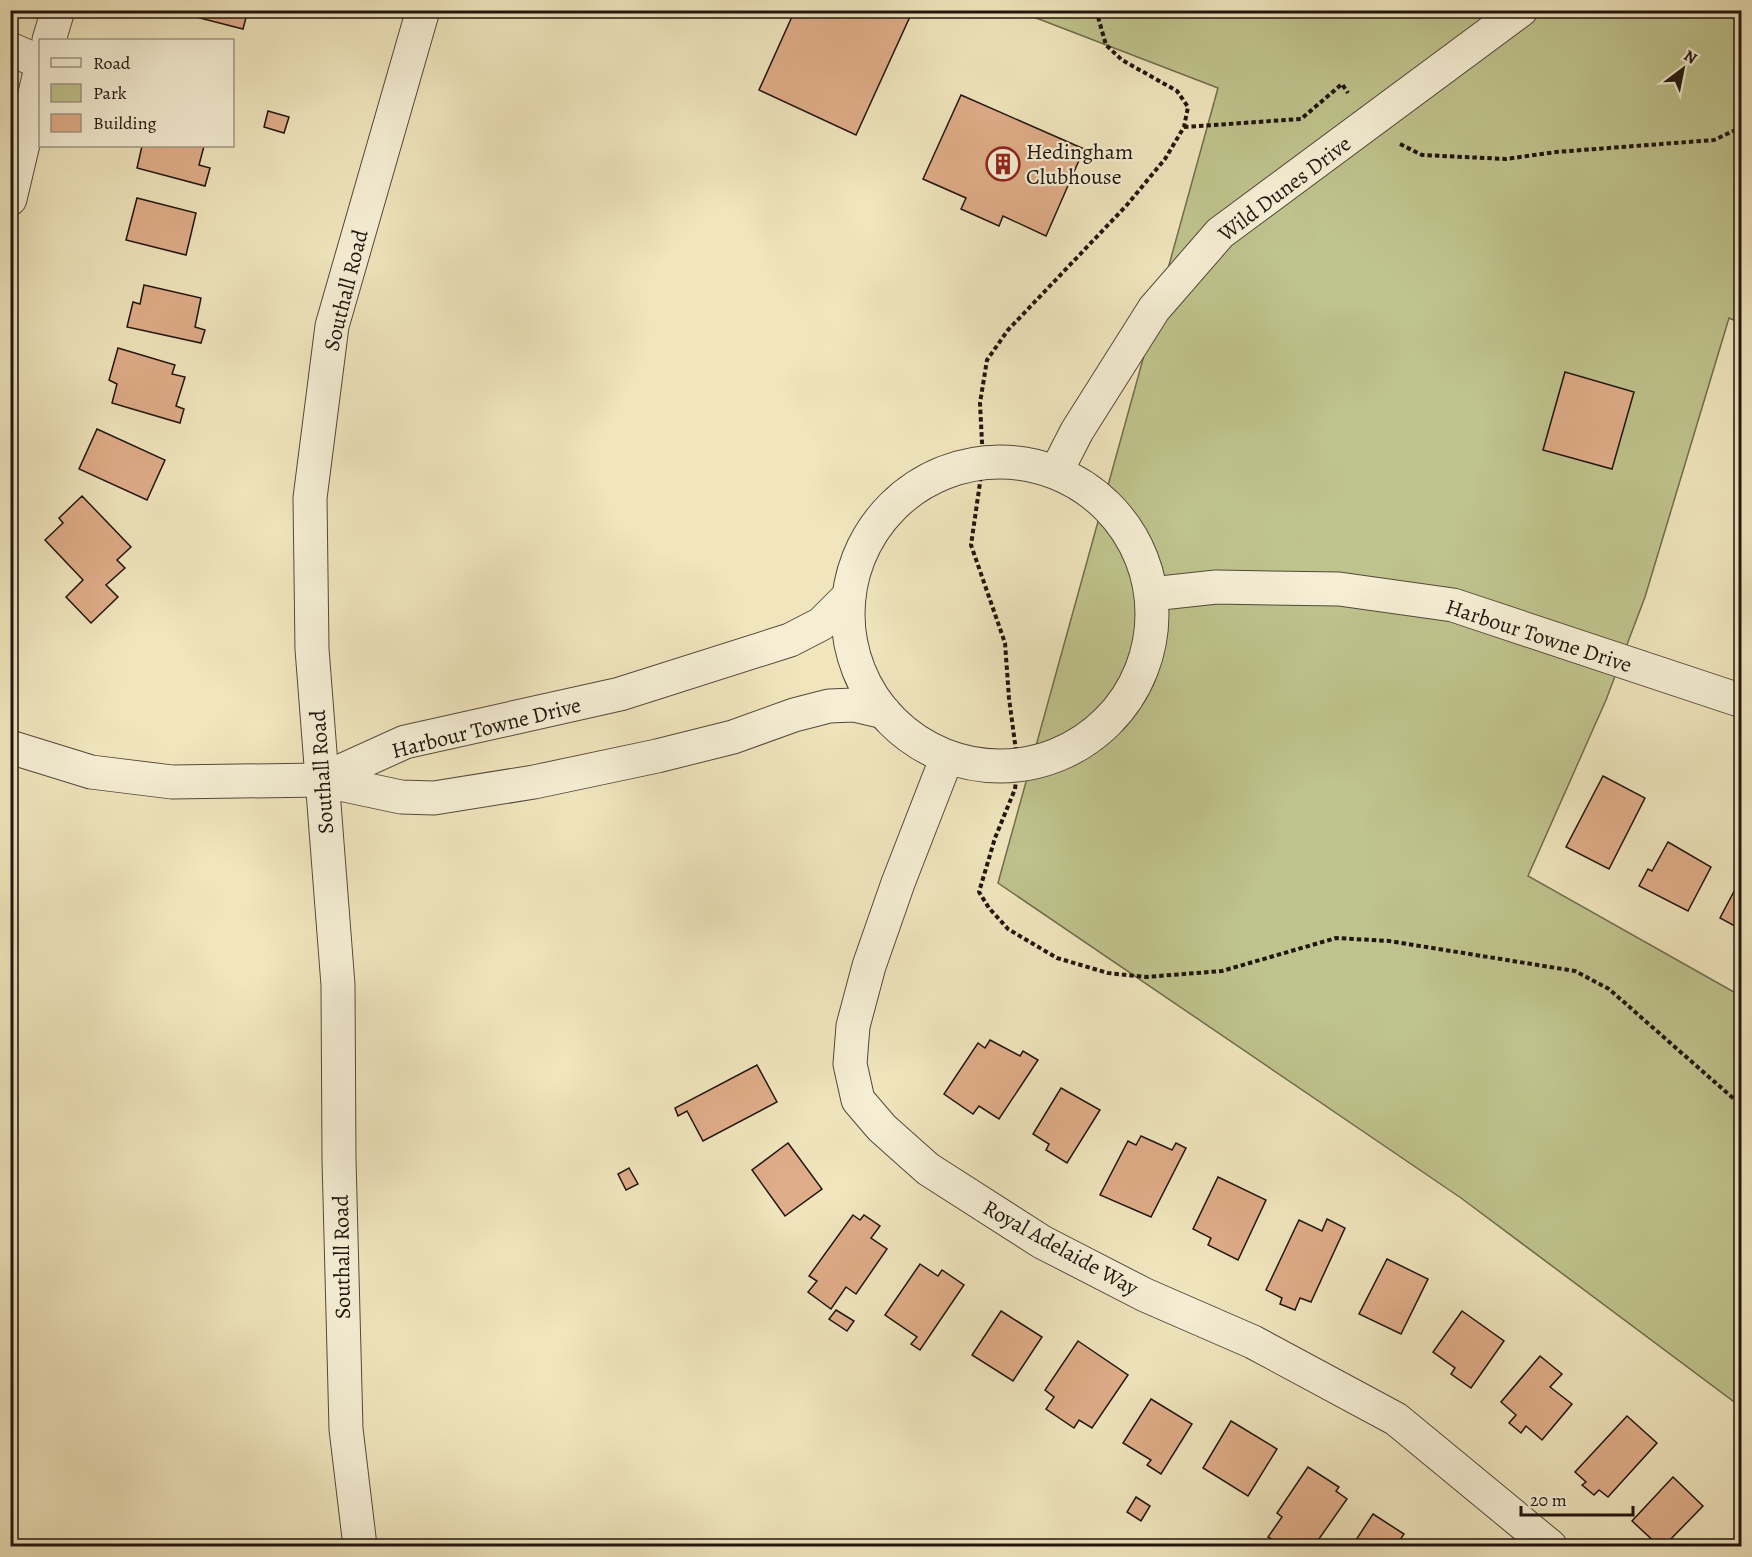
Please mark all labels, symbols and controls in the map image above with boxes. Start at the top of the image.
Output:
legend [39,39,234,147]
north arrow [1653,39,1713,99]
text: N [1680,45,1701,70]
text: Road [93,51,131,75]
text: Park [93,81,127,105]
text: Building [93,111,157,135]
street label: Wild Dunes Drive [1211,129,1357,249]
place label: Hedingham Clubhouse [1026,137,1133,192]
building icon: Hedingham Clubhouse [985,146,1021,182]
street label: Southall Road [316,226,376,354]
street label: Harbour Towne Drive [1442,592,1636,680]
street label: Harbour Towne Drive [388,690,584,766]
street label: Southall Road [303,709,341,835]
street label: Royal Adelaide Way [977,1193,1144,1303]
street label: Southall Road [326,1194,358,1319]
scale bar [1521,1479,1634,1517]
text: 20 m [1530,1488,1567,1512]

